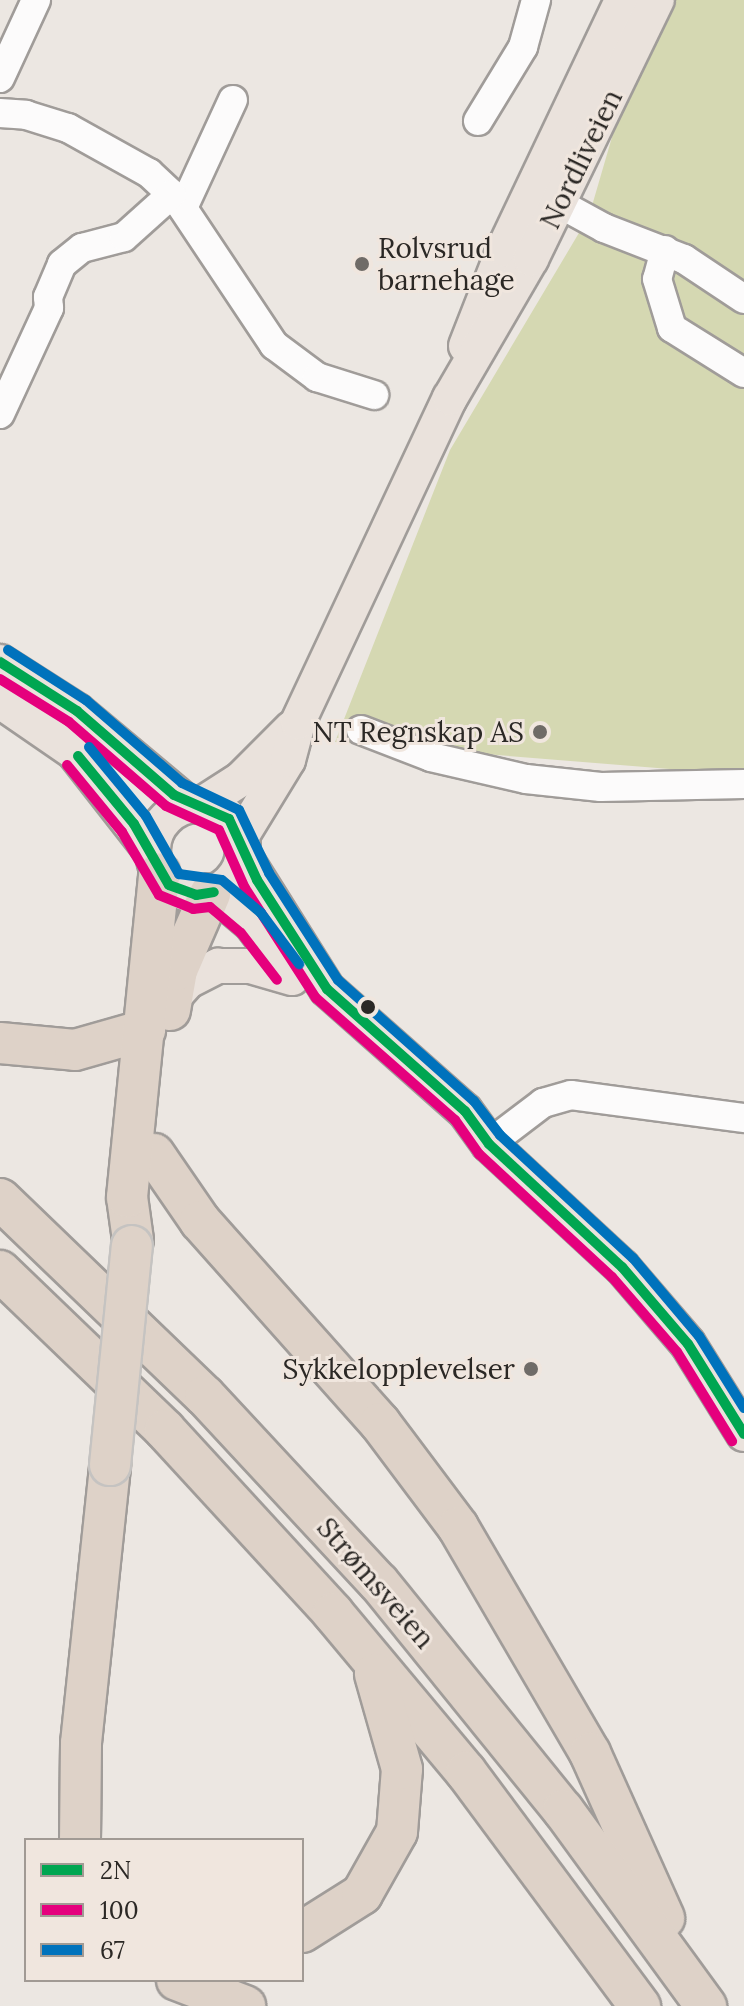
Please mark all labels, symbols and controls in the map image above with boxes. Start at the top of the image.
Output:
street label: Nordliveien [533,84,629,234]
place label: Rolvsrud barnehage [378,231,515,297]
marker: Rolvsrud barnehage [353,255,371,273]
place label: NT Regnskap AS [312,715,524,749]
marker: NT Regnskap AS [531,723,549,741]
unlabelled marker [360,999,376,1015]
place label: Sykkelopplevelser [282,1352,515,1386]
marker: Sykkelopplevelser [522,1360,540,1378]
street label: Strømsveien [310,1511,442,1655]
legend [24,1838,304,1982]
text: 2N [100,1855,131,1886]
text: 100 [100,1895,139,1926]
text: 67 [100,1935,125,1966]

